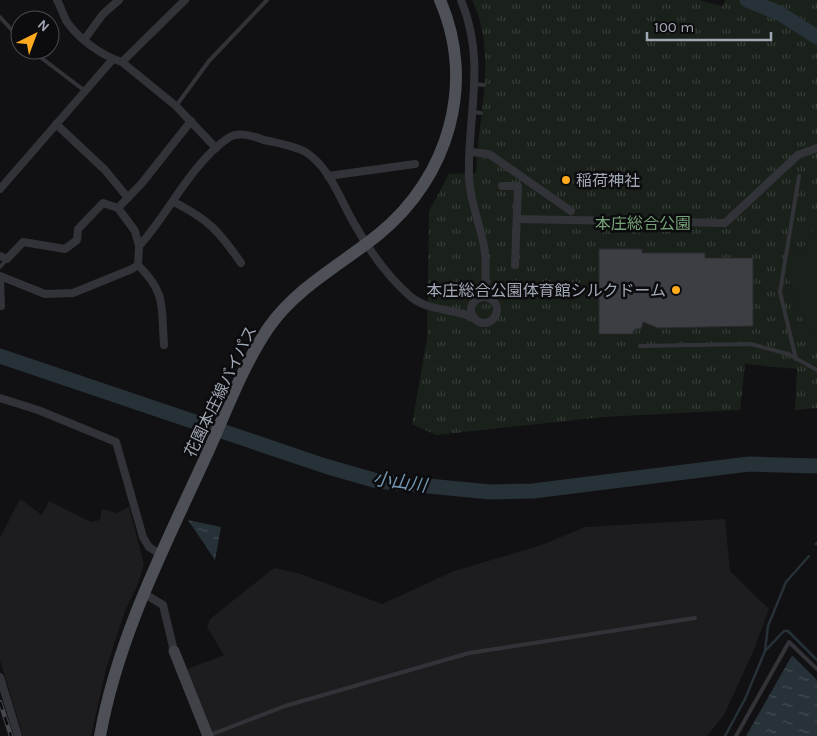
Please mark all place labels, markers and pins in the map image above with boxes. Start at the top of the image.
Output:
place label: 稲荷神社 [576,171,640,190]
marker: 稲荷神社 [560,174,572,186]
place label: 本庄総合公園体育館シルクドーム [426,281,666,300]
marker: 本庄総合公園体育館シルクドーム [670,284,682,296]

